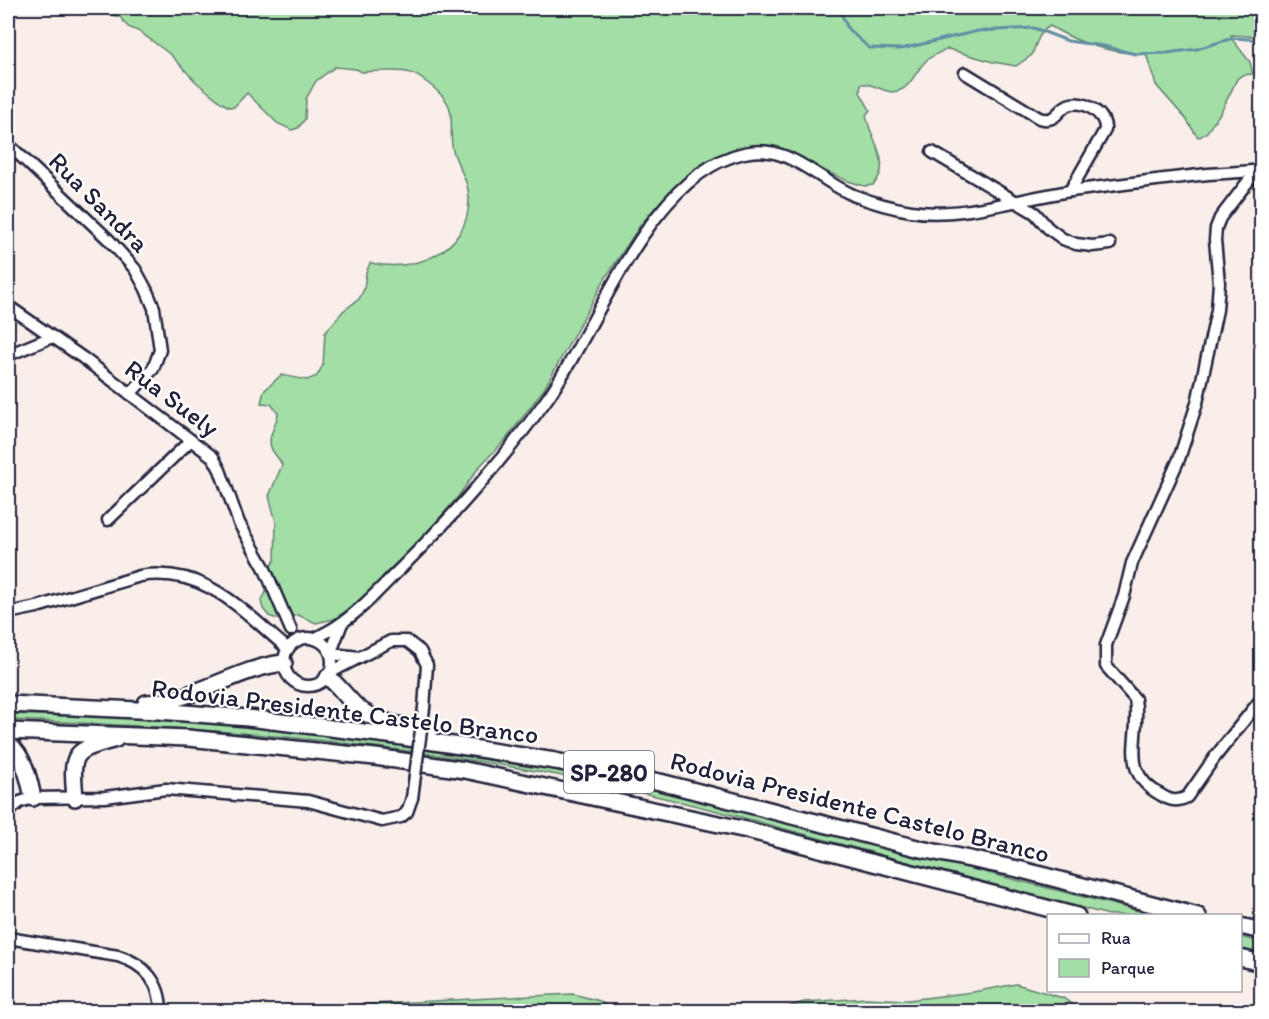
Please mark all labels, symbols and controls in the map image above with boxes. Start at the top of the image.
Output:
street label: Rua Sandra [42,145,156,259]
street label: Rua Suely [119,352,225,444]
street label: Rodovia Presidente Castelo Branco [150,671,540,751]
street label: Rodovia Presidente Castelo Branco [667,744,1053,870]
road number: SP-280 [564,751,654,793]
legend [1047,914,1242,992]
text: Rua [1101,927,1131,949]
text: Parque [1101,957,1155,979]

